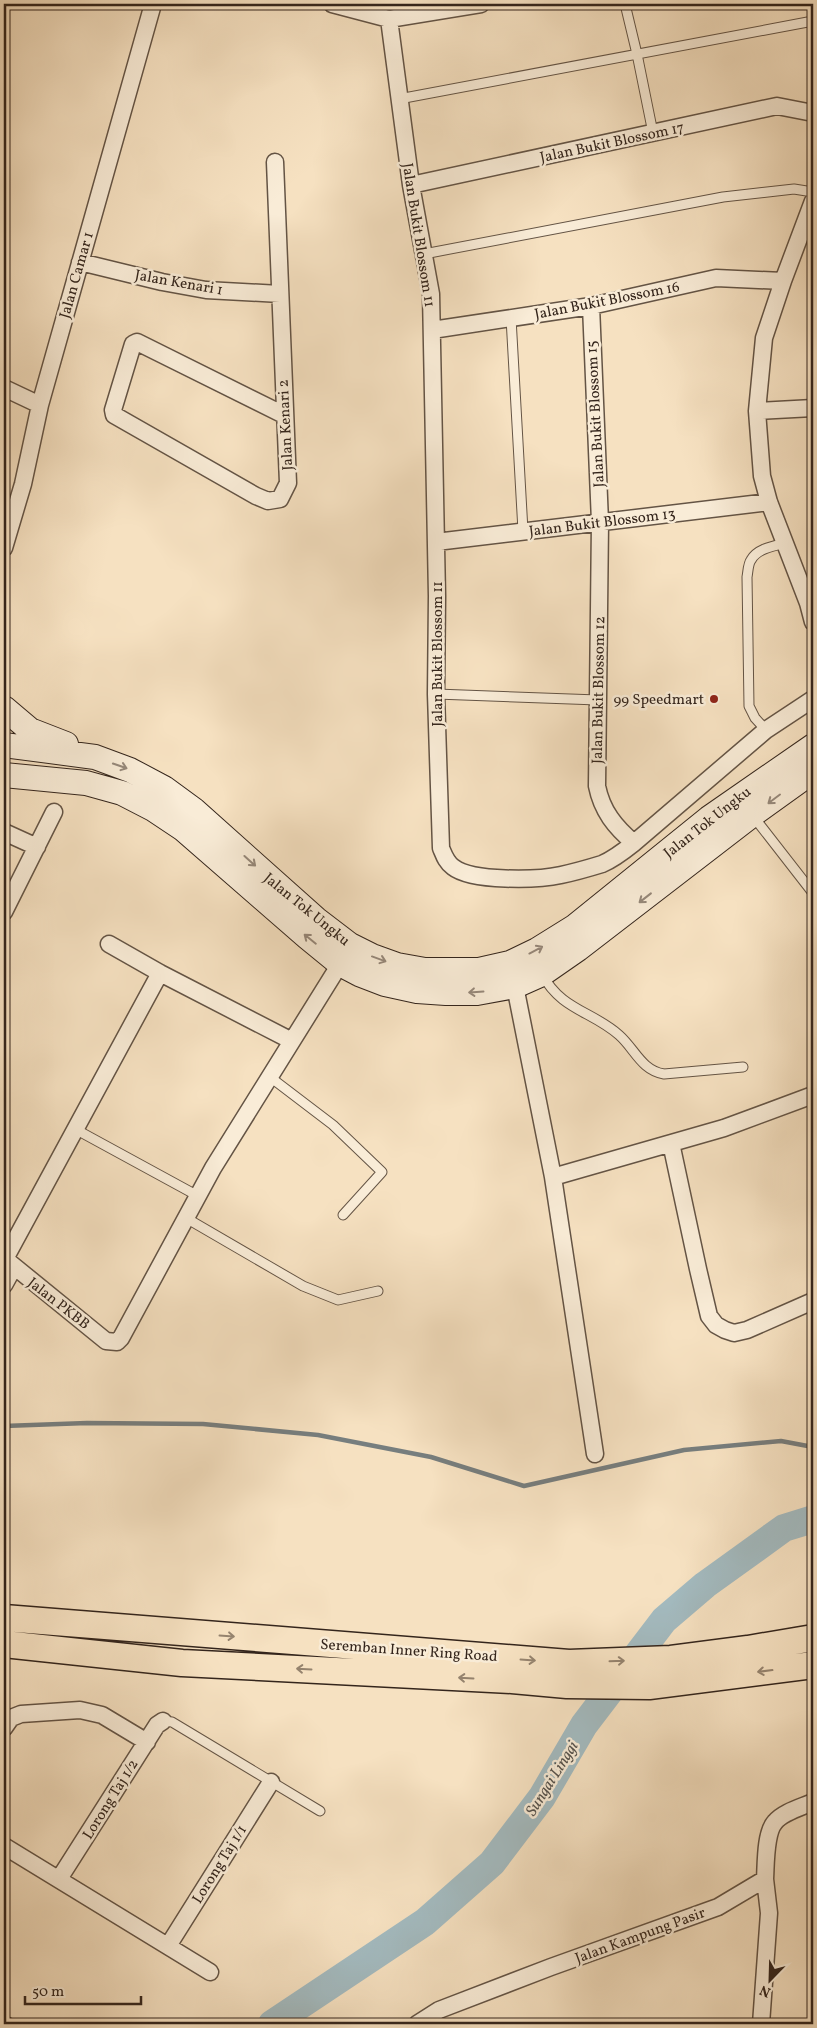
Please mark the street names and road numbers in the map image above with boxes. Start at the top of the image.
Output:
street label: Jalan Bukit Blossom 17 [538,118,686,169]
street label: Jalan Bukit Blossom 11 [396,162,439,309]
street label: Jalan Camar 1 [55,230,100,321]
street label: Jalan Kenari 1 [133,265,224,302]
street label: Jalan Bukit Blossom 16 [533,277,682,326]
street label: Jalan Bukit Blossom 15 [582,340,611,488]
street label: Jalan Kenari 2 [274,379,299,471]
street label: Jalan Bukit Blossom 13 [528,504,677,543]
street label: Jalan Bukit Blossom 11 [428,581,449,727]
street label: Jalan Bukit Blossom 12 [588,616,611,764]
street label: Jalan Tok Ungku [660,782,756,864]
street label: Jalan Tok Ungku [258,869,354,952]
street label: Jalan PKBB [22,1273,94,1335]
street label: Seremban Inner Ring Road [320,1635,498,1668]
street label: Lorong Taj 1/2 [78,1756,144,1844]
street label: Lorong Taj 1/1 [188,1821,253,1908]
street label: Jalan Kampung Pasir [572,1903,709,1970]

